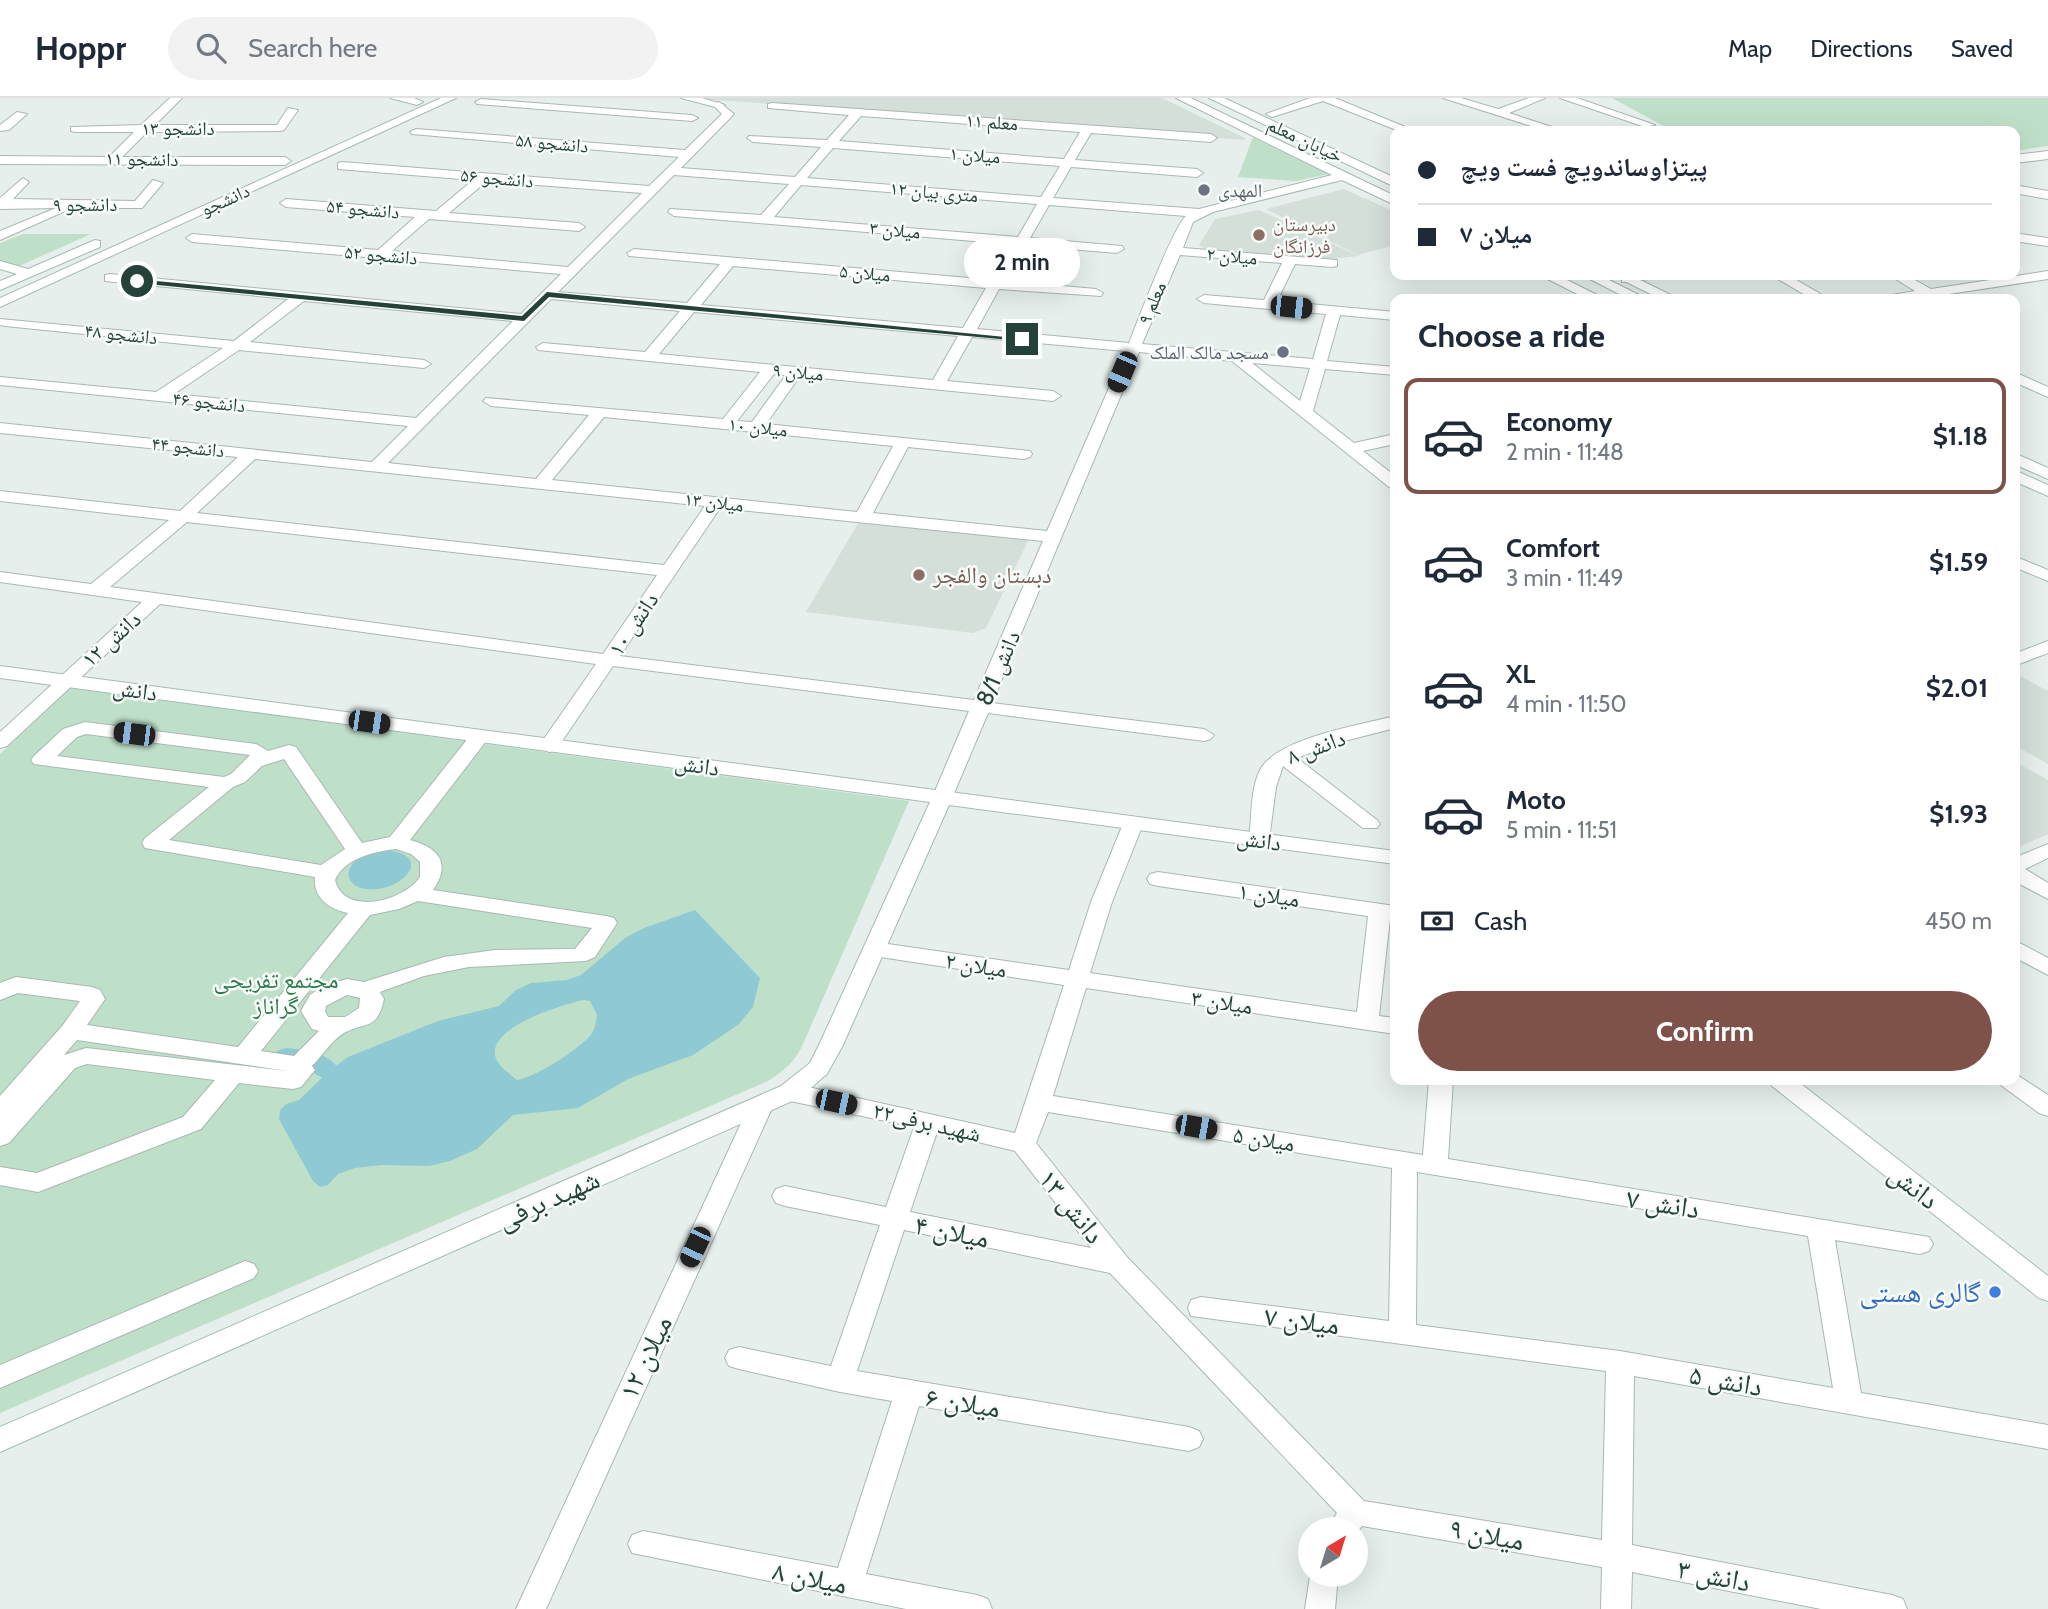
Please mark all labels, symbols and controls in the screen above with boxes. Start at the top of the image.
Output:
search box [168,17,658,80]
text: Hoppr [35,28,126,68]
icon: search [192,29,230,67]
text: Search here [248,32,377,64]
text: Map [1728,34,1772,63]
text: Directions [1810,34,1913,63]
text: Saved [1951,34,2013,63]
street label: معلم ۱۱ [965,109,1019,136]
street label: خیابان معلم [1263,113,1346,168]
street label: دانشجو ۱۳ [141,117,215,140]
street label: دانشجو ۵۸ [515,128,590,158]
street label: میلان ۱ [949,142,1001,168]
street label: دانشجو ۱۱ [105,147,179,171]
text: پیتزاوساندویچ فست ویچ [1460,151,1707,183]
street label: دانشجو ۵۶ [460,163,535,193]
street label: ۱۲ متری بیان [889,177,979,207]
street label: دانشجو [197,179,253,221]
place label: المهدی [1218,179,1262,202]
marker: المهدی [1196,182,1212,198]
street label: دانشجو ۹ [53,193,117,216]
street label: دانشجو ۵۴ [326,194,401,224]
place label: دبیرستان فرزانگان [1273,213,1336,258]
street label: میلان ۳ [869,216,921,244]
text: میلان ۷ [1460,218,1532,250]
marker: دبیرستان فرزانگان [1251,227,1267,243]
callout: 2 min [964,238,1080,286]
street label: دانشجو ۵۲ [344,240,419,270]
street label: میلان ۲ [1206,242,1258,270]
text: 2 min [994,248,1050,276]
street label: میلان ۵ [839,259,891,287]
route start [121,265,153,297]
street label: معلم ۹ [1133,278,1172,328]
car [1270,294,1313,320]
text: Choose a ride [1418,316,1605,355]
street label: دانشجو ۴۸ [83,319,159,349]
route end [1006,323,1038,355]
place label: مسجد مالک الملک [1149,341,1269,364]
marker: مسجد مالک الملک [1275,344,1291,360]
car [1105,349,1140,395]
street label: میلان ۹ [772,358,824,386]
street label: دانشجو ۴۶ [171,387,247,417]
icon: car [1422,405,1485,468]
text: Economy [1506,406,1612,438]
street label: میلان ۱۰ [727,412,789,442]
text: $1.18 [1933,420,1988,452]
street label: دانشجو ۴۴ [150,432,226,462]
text: 2 min · 11:48 [1506,438,1624,466]
street label: میلان ۱۳ [683,487,745,517]
icon: car [1422,531,1485,594]
text: Comfort [1506,532,1600,564]
text: $1.59 [1929,546,1988,578]
place label: دبستان والفجر [932,561,1051,589]
text: 3 min · 11:49 [1506,564,1623,592]
marker: دبستان والفجر [911,567,927,583]
street label: دانش ۱۰ [602,587,664,661]
street label: دانش ۱۲ [75,605,147,673]
street label: دانش 8/1 [970,626,1026,710]
icon: car [1422,657,1485,720]
text: XL [1506,658,1535,690]
text: $2.01 [1926,672,1988,704]
street label: دانش [111,673,159,707]
text: 4 min · 11:50 [1506,690,1626,718]
car [347,709,392,735]
car [112,721,157,747]
street label: دانش ۸ [1283,724,1349,770]
street label: دانش [673,748,721,782]
icon: car [1422,783,1485,846]
text: Moto [1506,784,1566,816]
text: $1.93 [1929,798,1988,830]
text: 5 min · 11:51 [1506,816,1617,844]
street label: دانش [1235,823,1283,857]
street label: میلان ۱ [1236,877,1302,913]
icon: cash [1418,902,1456,940]
text: Cash [1474,905,1527,937]
text: 450 m [1925,907,1992,935]
street label: میلان ۲ [943,946,1009,984]
park label: مجتمع تفریحی گراناز [214,966,338,1020]
street label: میلان ۳ [1189,984,1255,1020]
button: Confirm [1418,991,1992,1071]
car [814,1087,859,1117]
street label: شهید برفی۲۲ [870,1096,984,1148]
car [1174,1113,1219,1141]
street label: میلان ۵ [1231,1120,1297,1158]
street label: دانش [1881,1156,1946,1217]
street label: شهید برفی [491,1161,605,1238]
street label: دانش ۱۳ [1031,1162,1112,1251]
street label: دانش ۷ [1624,1180,1702,1227]
street label: میلان ۴ [912,1207,992,1255]
car [677,1224,714,1270]
place label: گالری هستی [1859,1275,1981,1310]
marker: گالری هستی [1987,1284,2003,1300]
street label: میلان ۷ [1263,1299,1341,1341]
street label: میلان ۱۲ [611,1310,679,1404]
street label: دانش ۵ [1687,1357,1765,1404]
street label: میلان ۶ [923,1379,1003,1425]
street label: میلان ۹ [1447,1511,1527,1557]
north arrow [1298,1517,1368,1587]
map controls [1298,1517,1368,1587]
street label: دانش ۳ [1675,1551,1753,1600]
street label: میلان ۸ [770,1553,850,1601]

